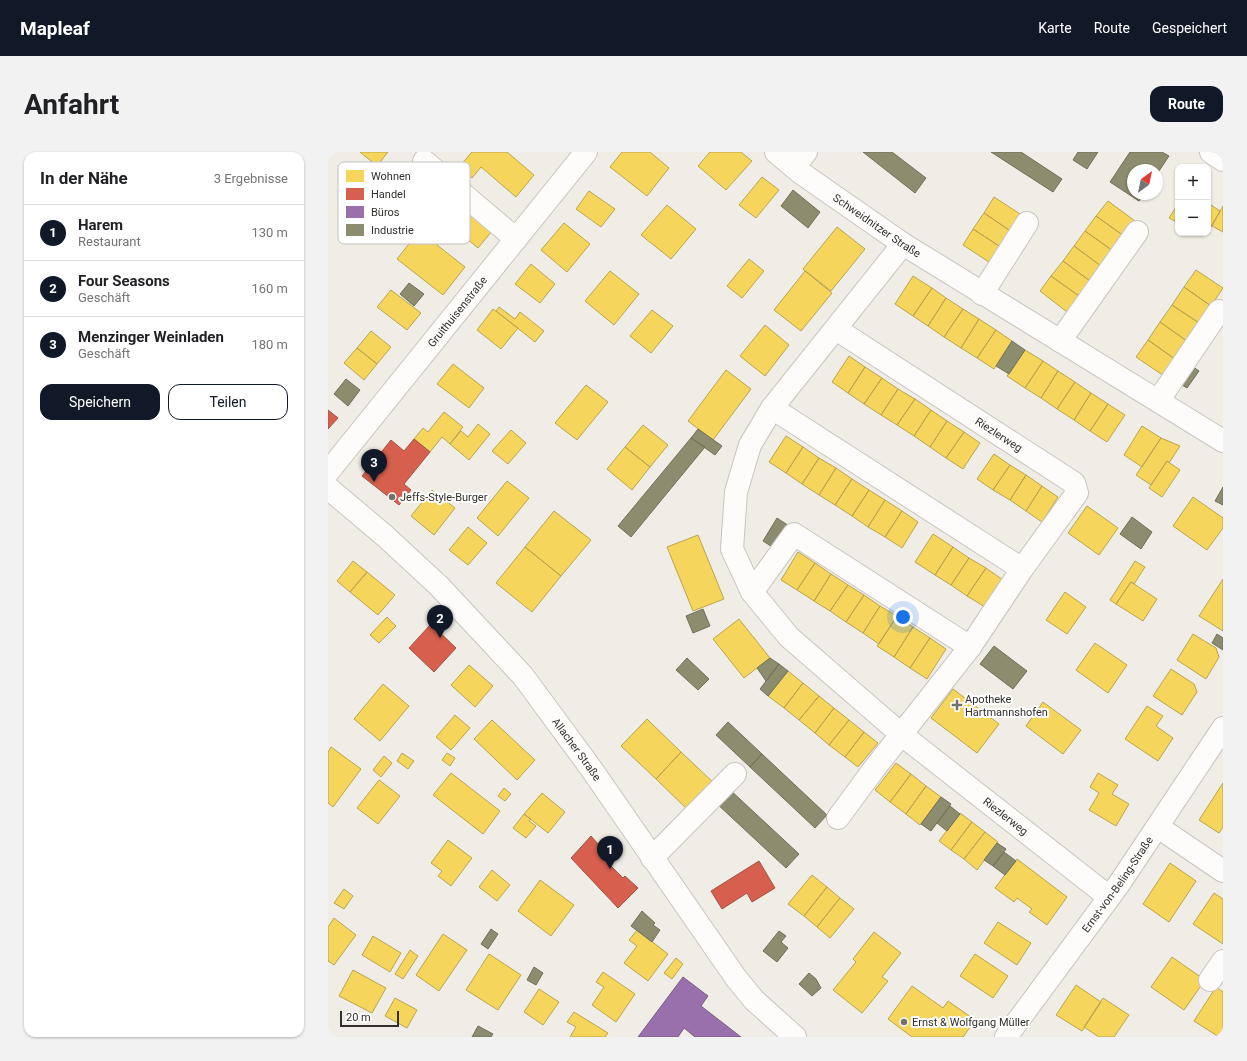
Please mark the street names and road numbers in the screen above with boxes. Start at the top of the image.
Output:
street label: Schweidnitzer Straße [830,191,923,260]
street label: Gruithuisenstraße [425,274,490,350]
street label: Riezlerweg [973,415,1025,455]
street label: Allacher Straße [549,715,604,784]
street label: Riezlerweg [980,795,1030,838]
street label: Ernst-von-Beling-Straße [1079,834,1156,935]

